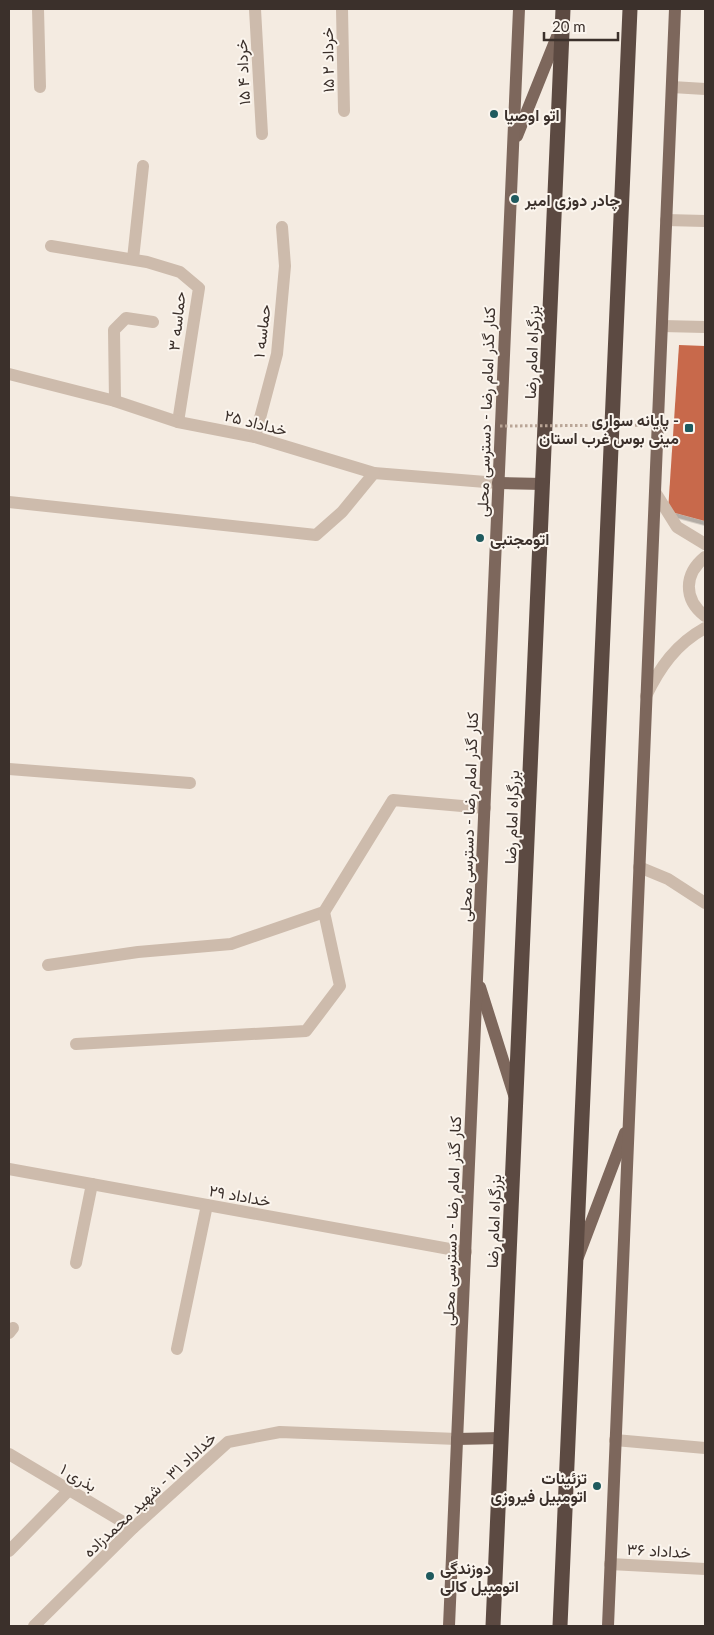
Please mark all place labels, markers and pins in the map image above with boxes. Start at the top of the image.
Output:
place label: اتو اوصیا [504,105,560,126]
marker: اتو اوصیا [488,108,500,120]
place label: چادر دوزی امیر [524,190,620,212]
marker: چادر دوزی امیر [509,193,521,205]
place label: پایانه سواری - مینی بوس غرب استان [539,410,679,449]
marker: پایانه سواری - مینی بوس غرب استان [683,422,695,434]
place label: اتومجتبی [490,529,549,550]
marker: اتومجتبی [474,532,486,544]
place label: تزئینات اتومبیل فیروزی [490,1468,587,1507]
marker: تزئینات اتومبیل فیروزی [591,1480,603,1492]
place label: دوزندگی اتومبیل کالی [440,1558,519,1597]
marker: دوزندگی اتومبیل کالی [424,1570,436,1582]

